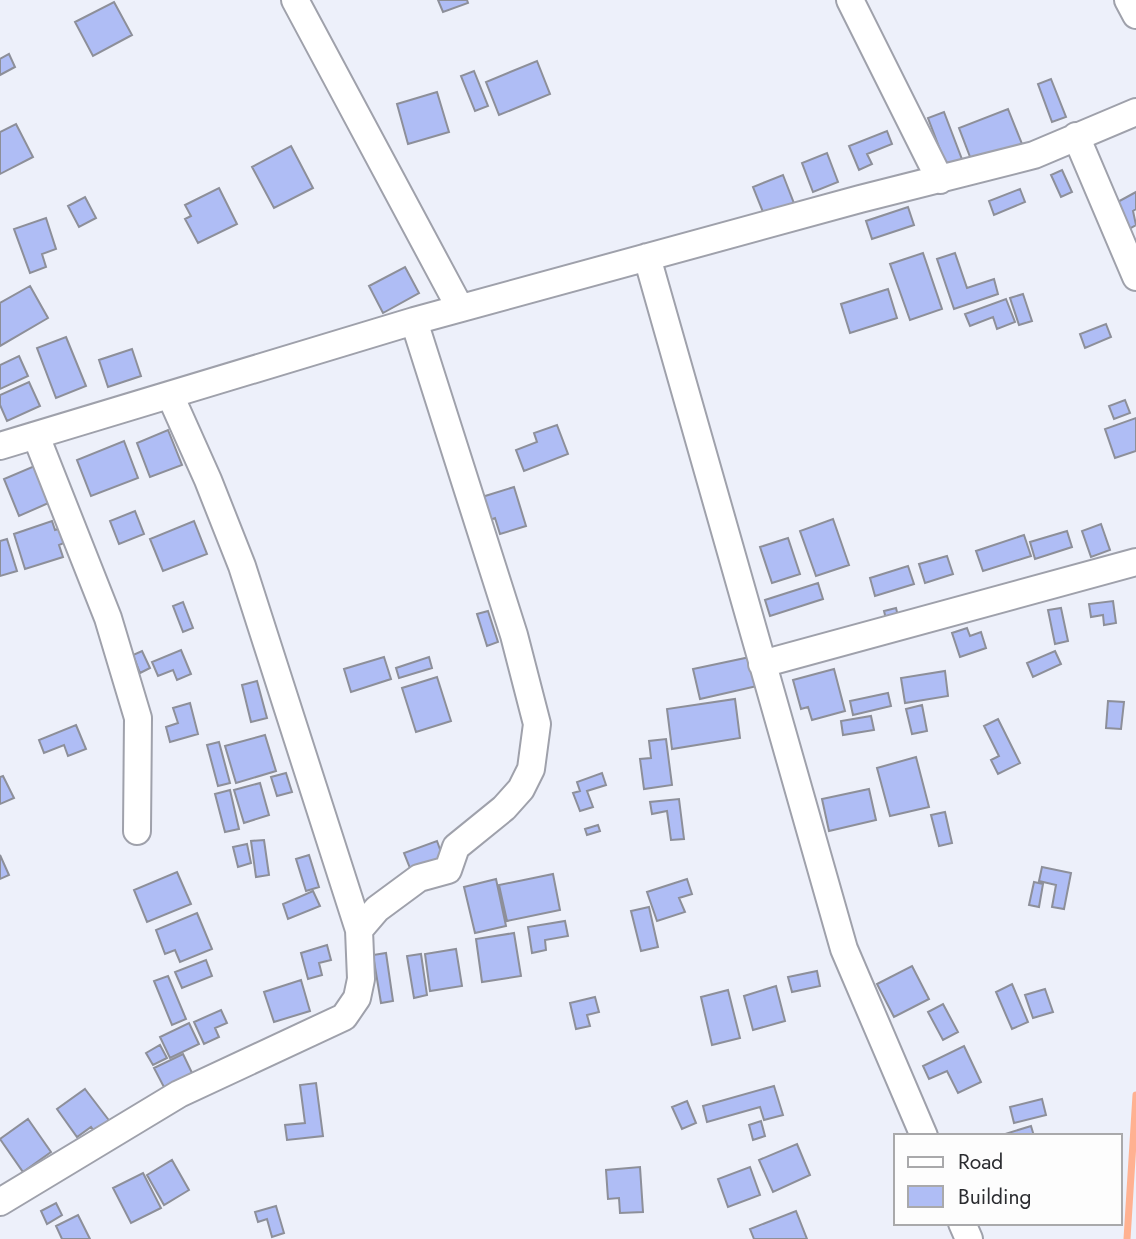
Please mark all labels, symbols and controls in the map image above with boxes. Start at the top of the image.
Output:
legend [894,1134,1122,1225]
text: Road [958,1147,1003,1177]
text: Building [958,1182,1031,1212]

